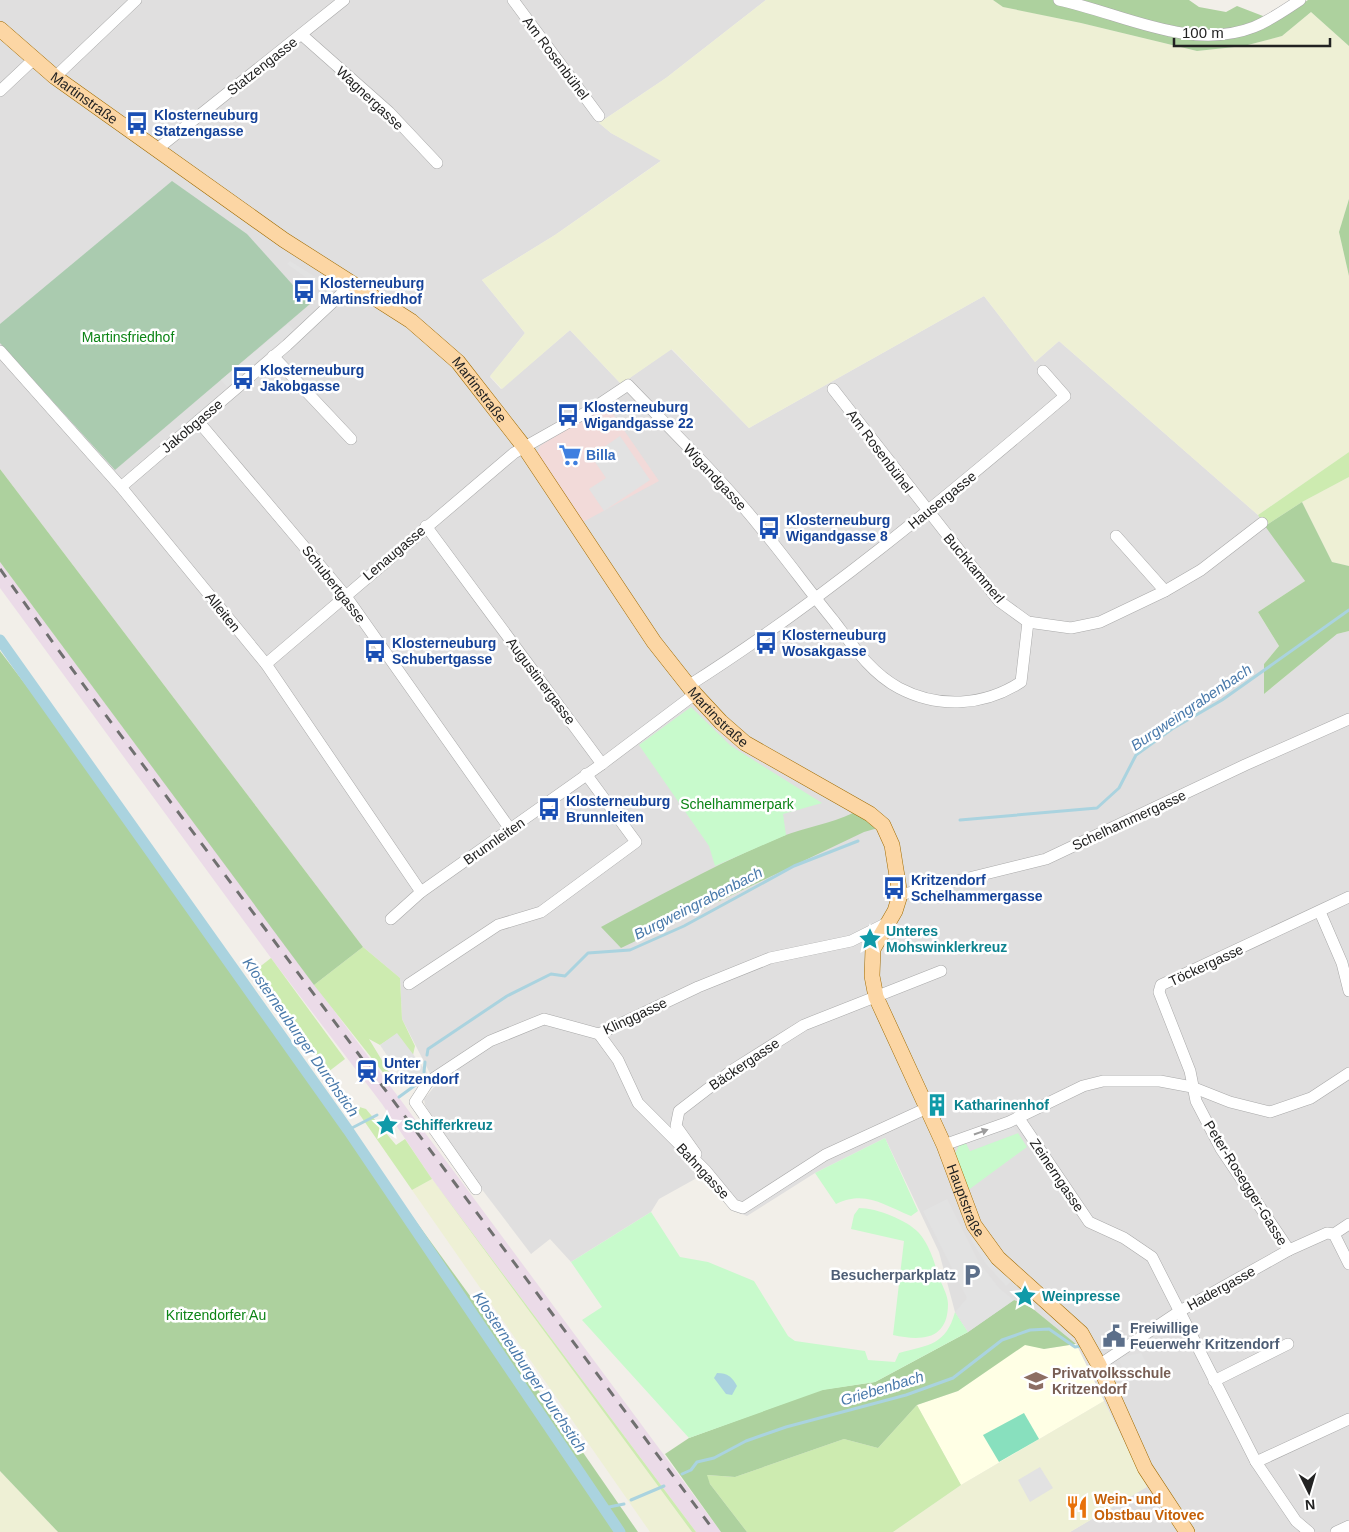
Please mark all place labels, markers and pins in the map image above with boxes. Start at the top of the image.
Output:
place label: Klosterneuburg Statzengasse [154,107,258,139]
bus stop icon: Klosterneuburg Statzengasse [124,110,150,136]
place label: Klosterneuburg Martinsfriedhof [320,275,424,307]
bus stop icon: Klosterneuburg Martinsfriedhof [291,278,317,304]
place label: Klosterneuburg Jakobgasse [260,362,364,394]
bus stop icon: Klosterneuburg Jakobgasse [230,365,256,391]
place label: Klosterneuburg Wigandgasse 22 [584,399,694,431]
bus stop icon: Klosterneuburg Wigandgasse 22 [555,402,581,428]
supermarket icon: Billa [557,442,583,468]
place label: Billa [586,447,616,463]
place label: Klosterneuburg Wigandgasse 8 [786,512,890,544]
bus stop icon: Klosterneuburg Wigandgasse 8 [756,515,782,541]
place label: Klosterneuburg Wosakgasse [782,627,886,659]
bus stop icon: Klosterneuburg Wosakgasse [753,630,779,656]
place label: Klosterneuburg Schubertgasse [392,635,496,667]
bus stop icon: Klosterneuburg Schubertgasse [362,638,388,664]
place label: Klosterneuburg Brunnleiten [566,793,670,825]
bus stop icon: Klosterneuburg Brunnleiten [536,796,562,822]
place label: Kritzendorf Schelhammergasse [911,872,1043,904]
bus stop icon: Kritzendorf Schelhammergasse [881,875,907,901]
place label: Unteres Mohswinklerkreuz [886,923,1007,955]
place icon: Unteres Mohswinklerkreuz [857,926,883,952]
place label: Unter Kritzendorf [384,1055,459,1087]
station icon: Unter Kritzendorf [354,1058,380,1084]
building icon: Katharinenhof [924,1092,950,1118]
place label: Katharinenhof [954,1097,1049,1113]
place icon: Schifferkreuz [374,1112,400,1138]
place label: Schifferkreuz [404,1117,493,1133]
parking icon: Besucherparkplatz [959,1262,985,1288]
place label: Besucherparkplatz [831,1267,956,1283]
place icon: Weinpresse [1012,1283,1038,1309]
place label: Weinpresse [1042,1288,1121,1304]
place label: Freiwillige Feuerwehr Kritzendorf [1130,1320,1280,1352]
public building icon: Freiwillige Feuerwehr Kritzendorf [1101,1323,1127,1349]
place label: Privatvolksschule Kritzendorf [1052,1365,1171,1397]
school or university icon: Privatvolksschule Kritzendorf [1023,1368,1049,1394]
place label: Wein- und Obstbau Vitovec [1094,1491,1204,1523]
restaurant icon: Wein- und Obstbau Vitovec [1064,1494,1090,1520]

